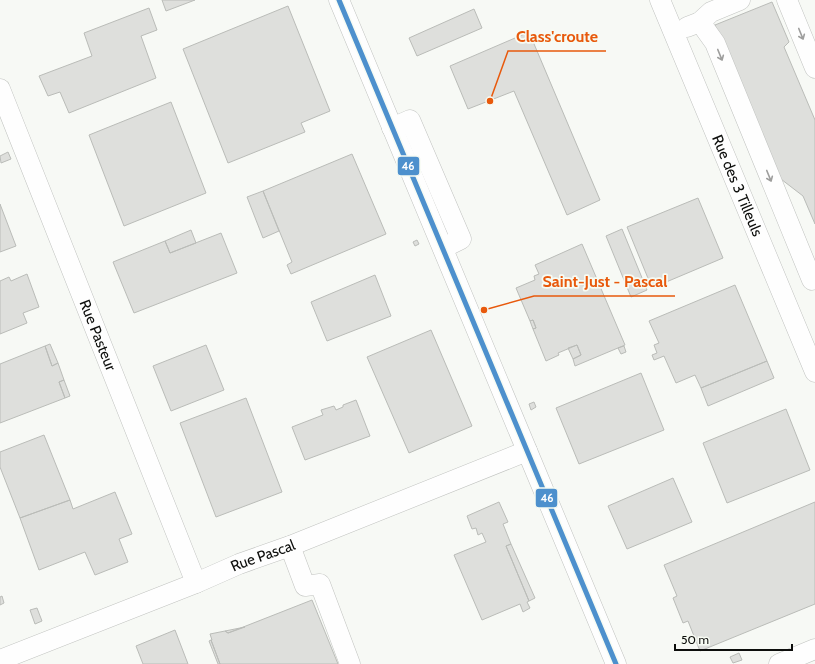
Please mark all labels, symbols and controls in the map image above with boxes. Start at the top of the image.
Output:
callout: Class'croute [508,23,606,51]
text: Class'croute [516,27,598,46]
one-way arrow [798,27,806,39]
one-way arrow [716,49,724,61]
street label: Rue des 3 Tilleuls [708,132,766,239]
line badge: 46 [397,156,420,176]
text: 46 [401,159,415,173]
one-way arrow [766,169,773,181]
callout: Saint-Just - Pascal [534,268,675,296]
text: Saint-Just - Pascal [543,272,667,291]
street label: Rue Pasteur [76,297,120,374]
line badge: 46 [535,488,558,508]
text: 46 [540,491,554,505]
street label: Rue Pascal [228,536,298,576]
scale bar [675,626,792,652]
text: 50 m [681,632,709,647]

